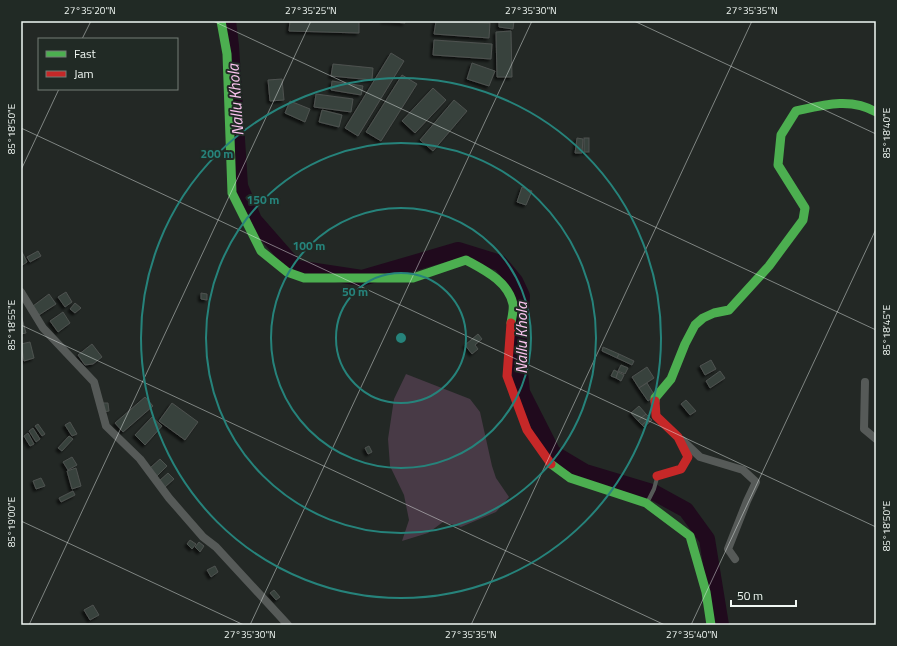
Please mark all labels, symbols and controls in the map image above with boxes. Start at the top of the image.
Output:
text: 27°35'20"N [64,3,116,18]
text: 27°35'25"N [285,3,337,18]
text: 27°35'30"N [505,3,557,18]
text: 27°35'35"N [726,3,778,18]
legend [38,38,178,90]
text: Fast [74,44,97,63]
water label: Nallu Khola [220,62,249,137]
text: Jam [74,64,94,83]
text: 85°18'50"E [4,103,19,154]
text: 85°18'40"E [879,107,894,158]
text: 200 m [201,144,233,163]
text: 150 m [247,190,279,209]
text: 100 m [293,236,325,255]
text: 50 m [342,282,368,301]
text: 85°18'55"E [4,299,19,350]
water label: Nallu Khola [509,301,533,374]
text: 85°18'45"E [879,304,894,355]
centre of rings [394,331,408,345]
text: 85°19'00"E [4,496,19,547]
text: 85°18'50"E [879,500,894,551]
scale bar [731,582,796,608]
text: 50 m [737,586,763,605]
text: 27°35'30"N [224,627,276,642]
text: 27°35'35"N [445,627,497,642]
text: 27°35'40"N [666,627,718,642]

